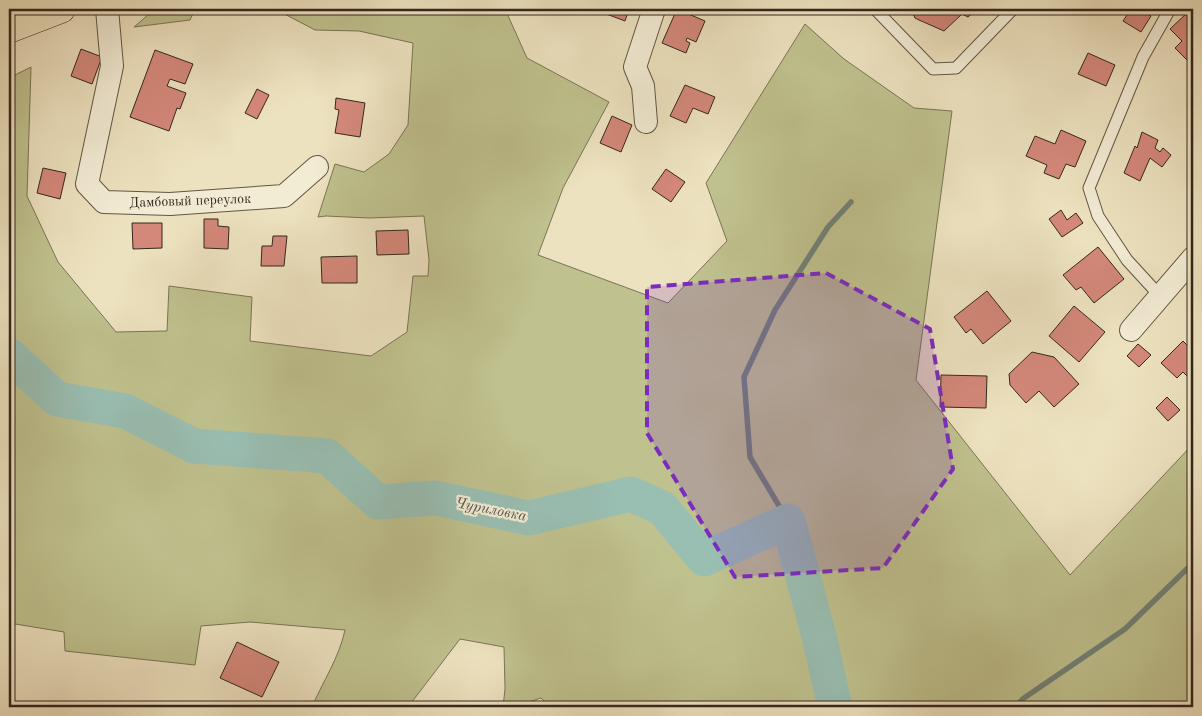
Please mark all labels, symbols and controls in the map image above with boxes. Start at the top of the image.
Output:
street label: Дамбовый переулок [129,192,251,210]
water label: Чуриловка [454,496,528,525]

